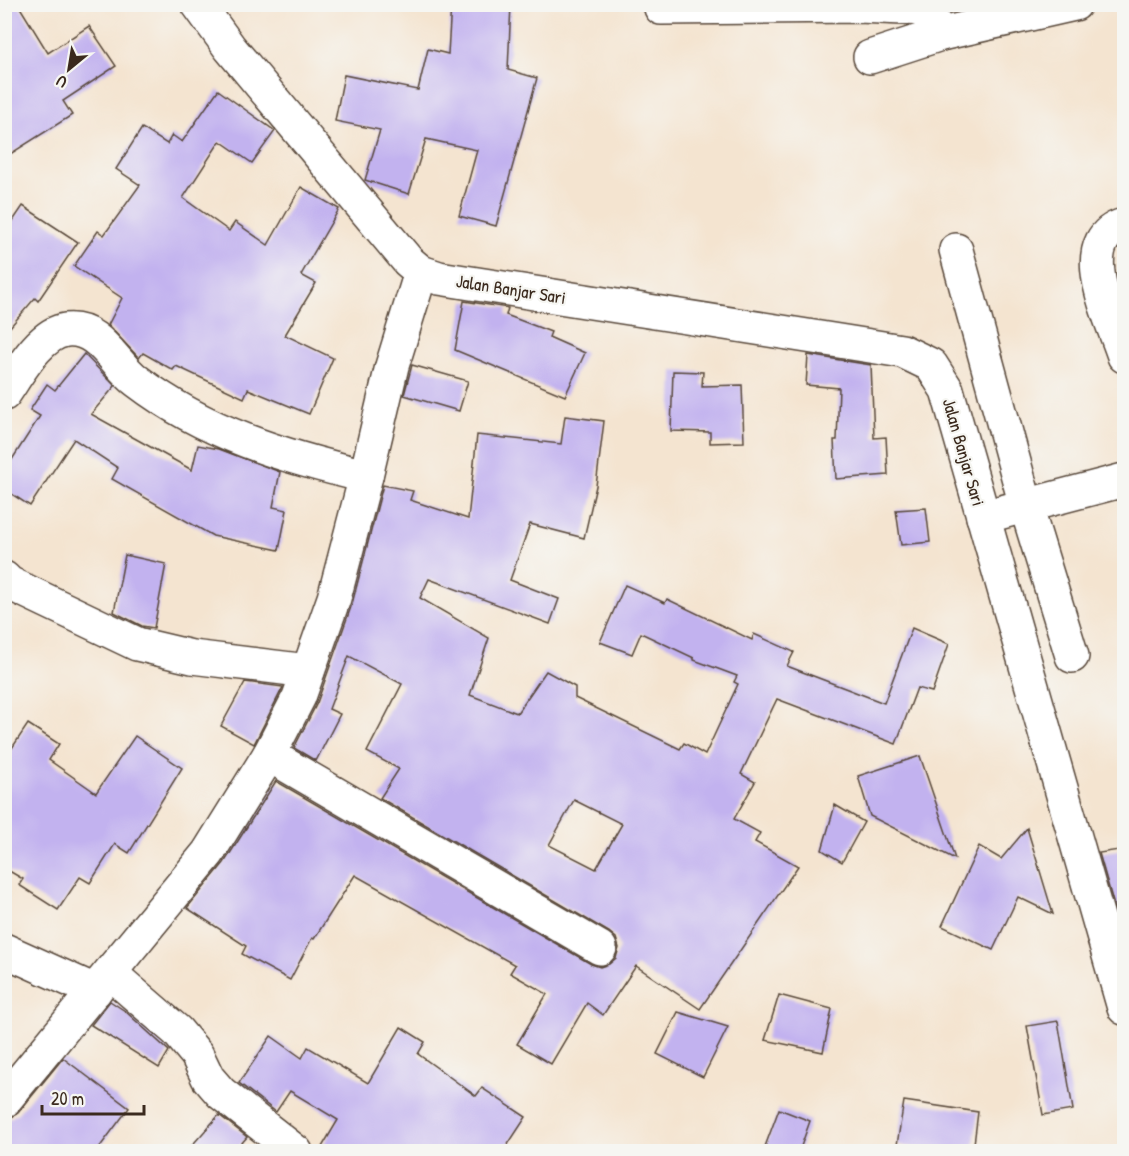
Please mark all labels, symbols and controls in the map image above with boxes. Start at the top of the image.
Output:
north arrow [39,39,99,99]
text: U [52,70,71,94]
street label: Jalan Banjar Sari [454,268,568,310]
street label: Jalan Banjar Sari [937,395,991,509]
scale bar [42,1078,144,1116]
text: 20 m [51,1086,84,1111]

